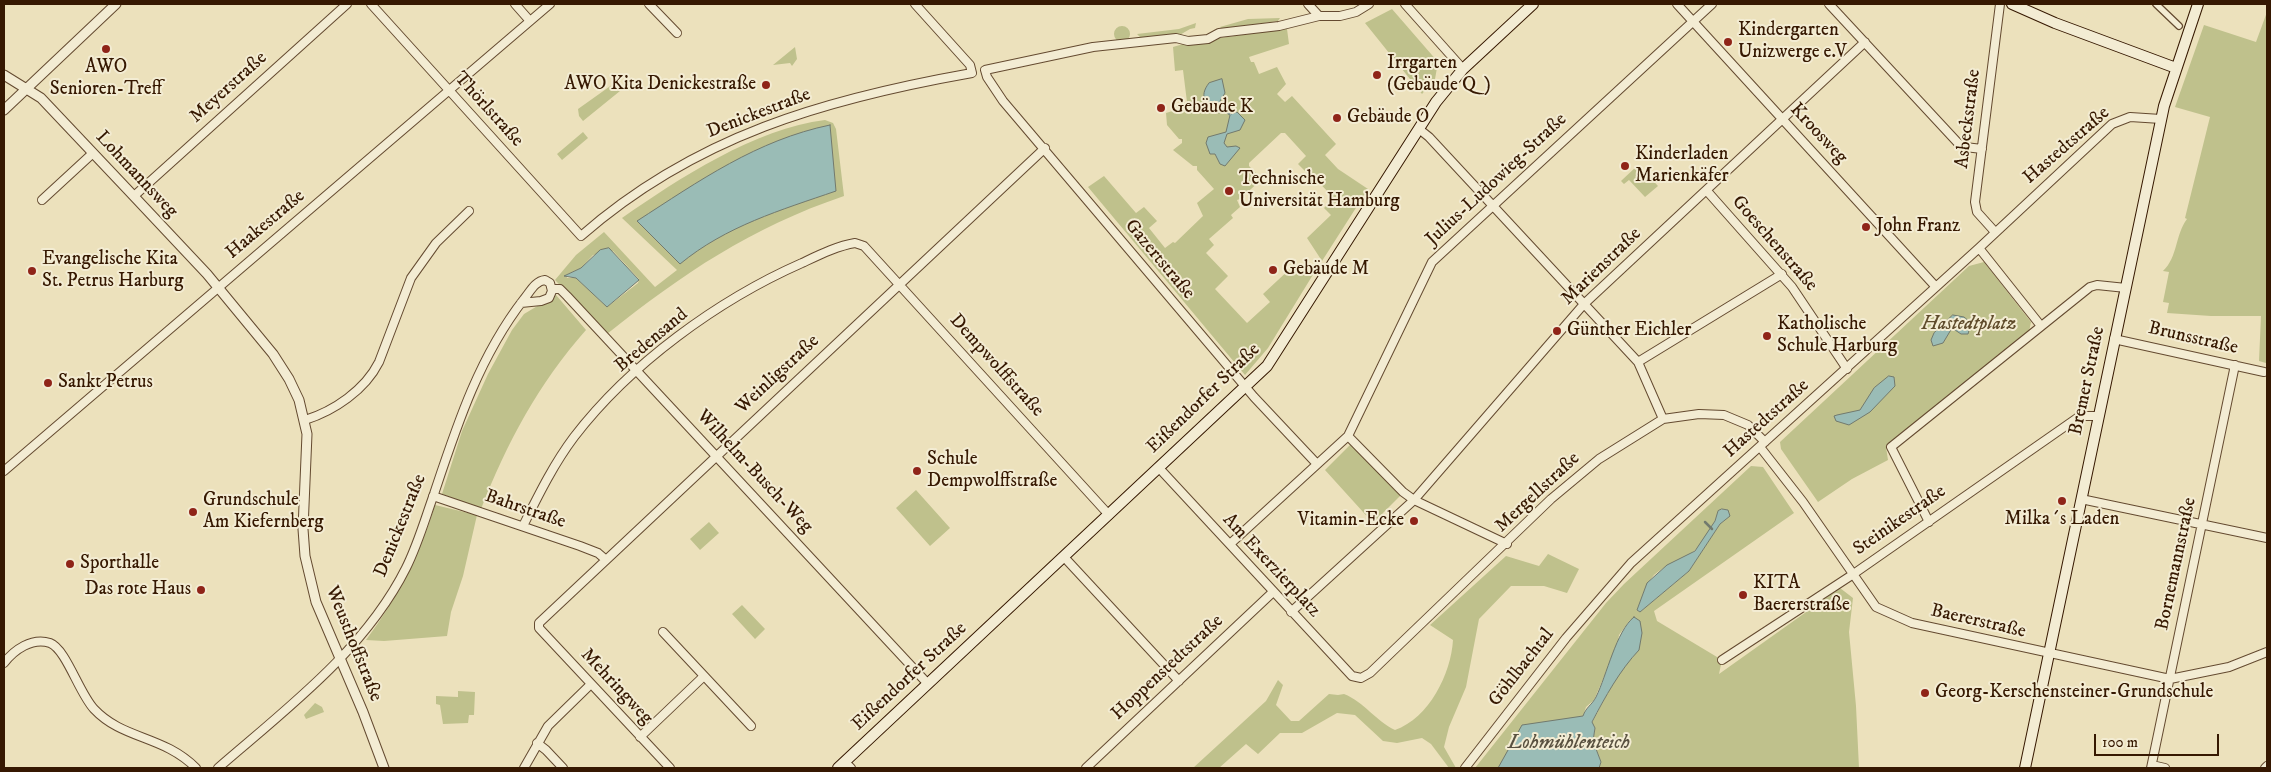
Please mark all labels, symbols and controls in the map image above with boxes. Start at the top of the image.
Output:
place label: Kindergarten Unizwerge e.V [1738,20,1847,64]
marker: Kindergarten Unizwerge e.V [1722,36,1734,48]
marker: AWO Senioren-Treff [100,43,112,55]
street label: Meyerstraße [186,47,272,129]
place label: Irrgarten (Gebäude Q) [1387,53,1491,97]
place label: AWO Senioren-Treff [50,57,162,101]
street label: Thörlstraße [448,68,528,152]
street label: Asbeckstraße [1952,68,1986,170]
marker: Irrgarten (Gebäude Q) [1371,69,1383,81]
place label: AWO Kita Denickestraße [564,74,756,96]
marker: AWO Kita Denickestraße [760,79,772,91]
street label: Denickestraße [704,84,814,144]
place label: Gebäude K [1171,97,1253,119]
street label: Kroosweg [1784,99,1852,169]
marker: Gebäude K [1155,102,1167,114]
street label: Hastedtstraße [2019,102,2115,190]
place label: Gebäude O [1347,107,1429,129]
street label: Julius-Ludowieg-Straße [1422,109,1572,251]
marker: Gebäude O [1331,112,1343,124]
street label: Lohmannsweg [90,127,182,223]
place label: Kinderladen Marienkäfer [1635,144,1729,188]
marker: Kinderladen Marienkäfer [1619,160,1631,172]
place label: Technische Universität Hamburg [1239,169,1399,213]
street label: Haakestraße [222,185,310,265]
marker: Technische Universität Hamburg [1223,185,1235,197]
street label: Goeschenstraße [1726,191,1822,297]
street label: Gazertstraße [1119,215,1199,305]
place label: John Franz [1876,216,1960,238]
marker: John Franz [1860,221,1872,233]
street label: Marienstraße [1557,223,1647,311]
place label: Evangelische Kita St. Petrus Harburg [42,249,183,293]
place label: Gebäude M [1283,259,1369,281]
marker: Gebäude M [1267,264,1279,276]
marker: Evangelische Kita St. Petrus Harburg [26,265,38,277]
street label: Bredensand [611,304,693,378]
street label: Dempwolffstraße [944,310,1048,422]
place label: Katholische Schule Harburg [1777,314,1897,358]
park label: Hastedtplatz [1921,314,2017,336]
street label: Brunsstraße [2146,318,2240,360]
place label: Günther Eichler [1567,320,1691,342]
marker: Günther Eichler [1551,325,1563,337]
street label: Bremer Straße [2065,325,2111,437]
marker: Katholische Schule Harburg [1761,330,1773,342]
street label: Weinligstraße [731,331,825,419]
street label: Eißendorfer Straße [1143,339,1265,459]
place label: Sankt Petrus [58,372,153,394]
street label: Hastedtstraße [1720,375,1814,463]
marker: Sankt Petrus [42,377,54,389]
street label: Wilhelm-Busch-Weg [691,406,817,538]
street label: Mergellstraße [1491,448,1585,538]
place label: Schule Dempwolffstraße [927,449,1057,493]
marker: Schule Dempwolffstraße [911,465,923,477]
street label: Denickestraße [370,471,432,581]
street label: Steinikestraße [1849,481,1951,561]
street label: Bahrstraße [482,486,568,534]
place label: Grundschule Am Kiefernberg [203,490,323,534]
marker: Milka´s Laden [2056,495,2068,507]
street label: Bornemannstraße [2152,496,2202,632]
marker: Grundschule Am Kiefernberg [187,506,199,518]
street label: Am Exerzierplatz [1217,509,1325,623]
place label: Milka´s Laden [2005,509,2119,531]
place label: Vitamin-Ecke [1298,510,1404,532]
marker: Vitamin-Ecke [1408,515,1420,527]
place label: Sporthalle [80,553,159,575]
marker: Sporthalle [64,558,76,570]
place label: KITA Baererstraße [1753,573,1850,617]
place label: Das rote Haus [84,579,191,601]
street label: Weusthoffstraße [319,583,387,705]
marker: Das rote Haus [195,584,207,596]
marker: KITA Baererstraße [1737,589,1749,601]
street label: Baererstraße [1928,600,2028,644]
street label: Hoppenstedtstraße [1107,610,1229,726]
street label: Eißendorfer Straße [848,618,972,736]
street label: Göhlbachtal [1484,624,1560,712]
street label: Mehringweg [575,644,657,730]
place label: Georg-Kerschensteiner-Grundschule [1935,682,2213,704]
marker: Georg-Kerschensteiner-Grundschule [1919,687,1931,699]
scale bar [2096,724,2221,756]
water label: Lohmühlenteich [1508,732,1630,756]
text: 100 m [2102,733,2138,752]

